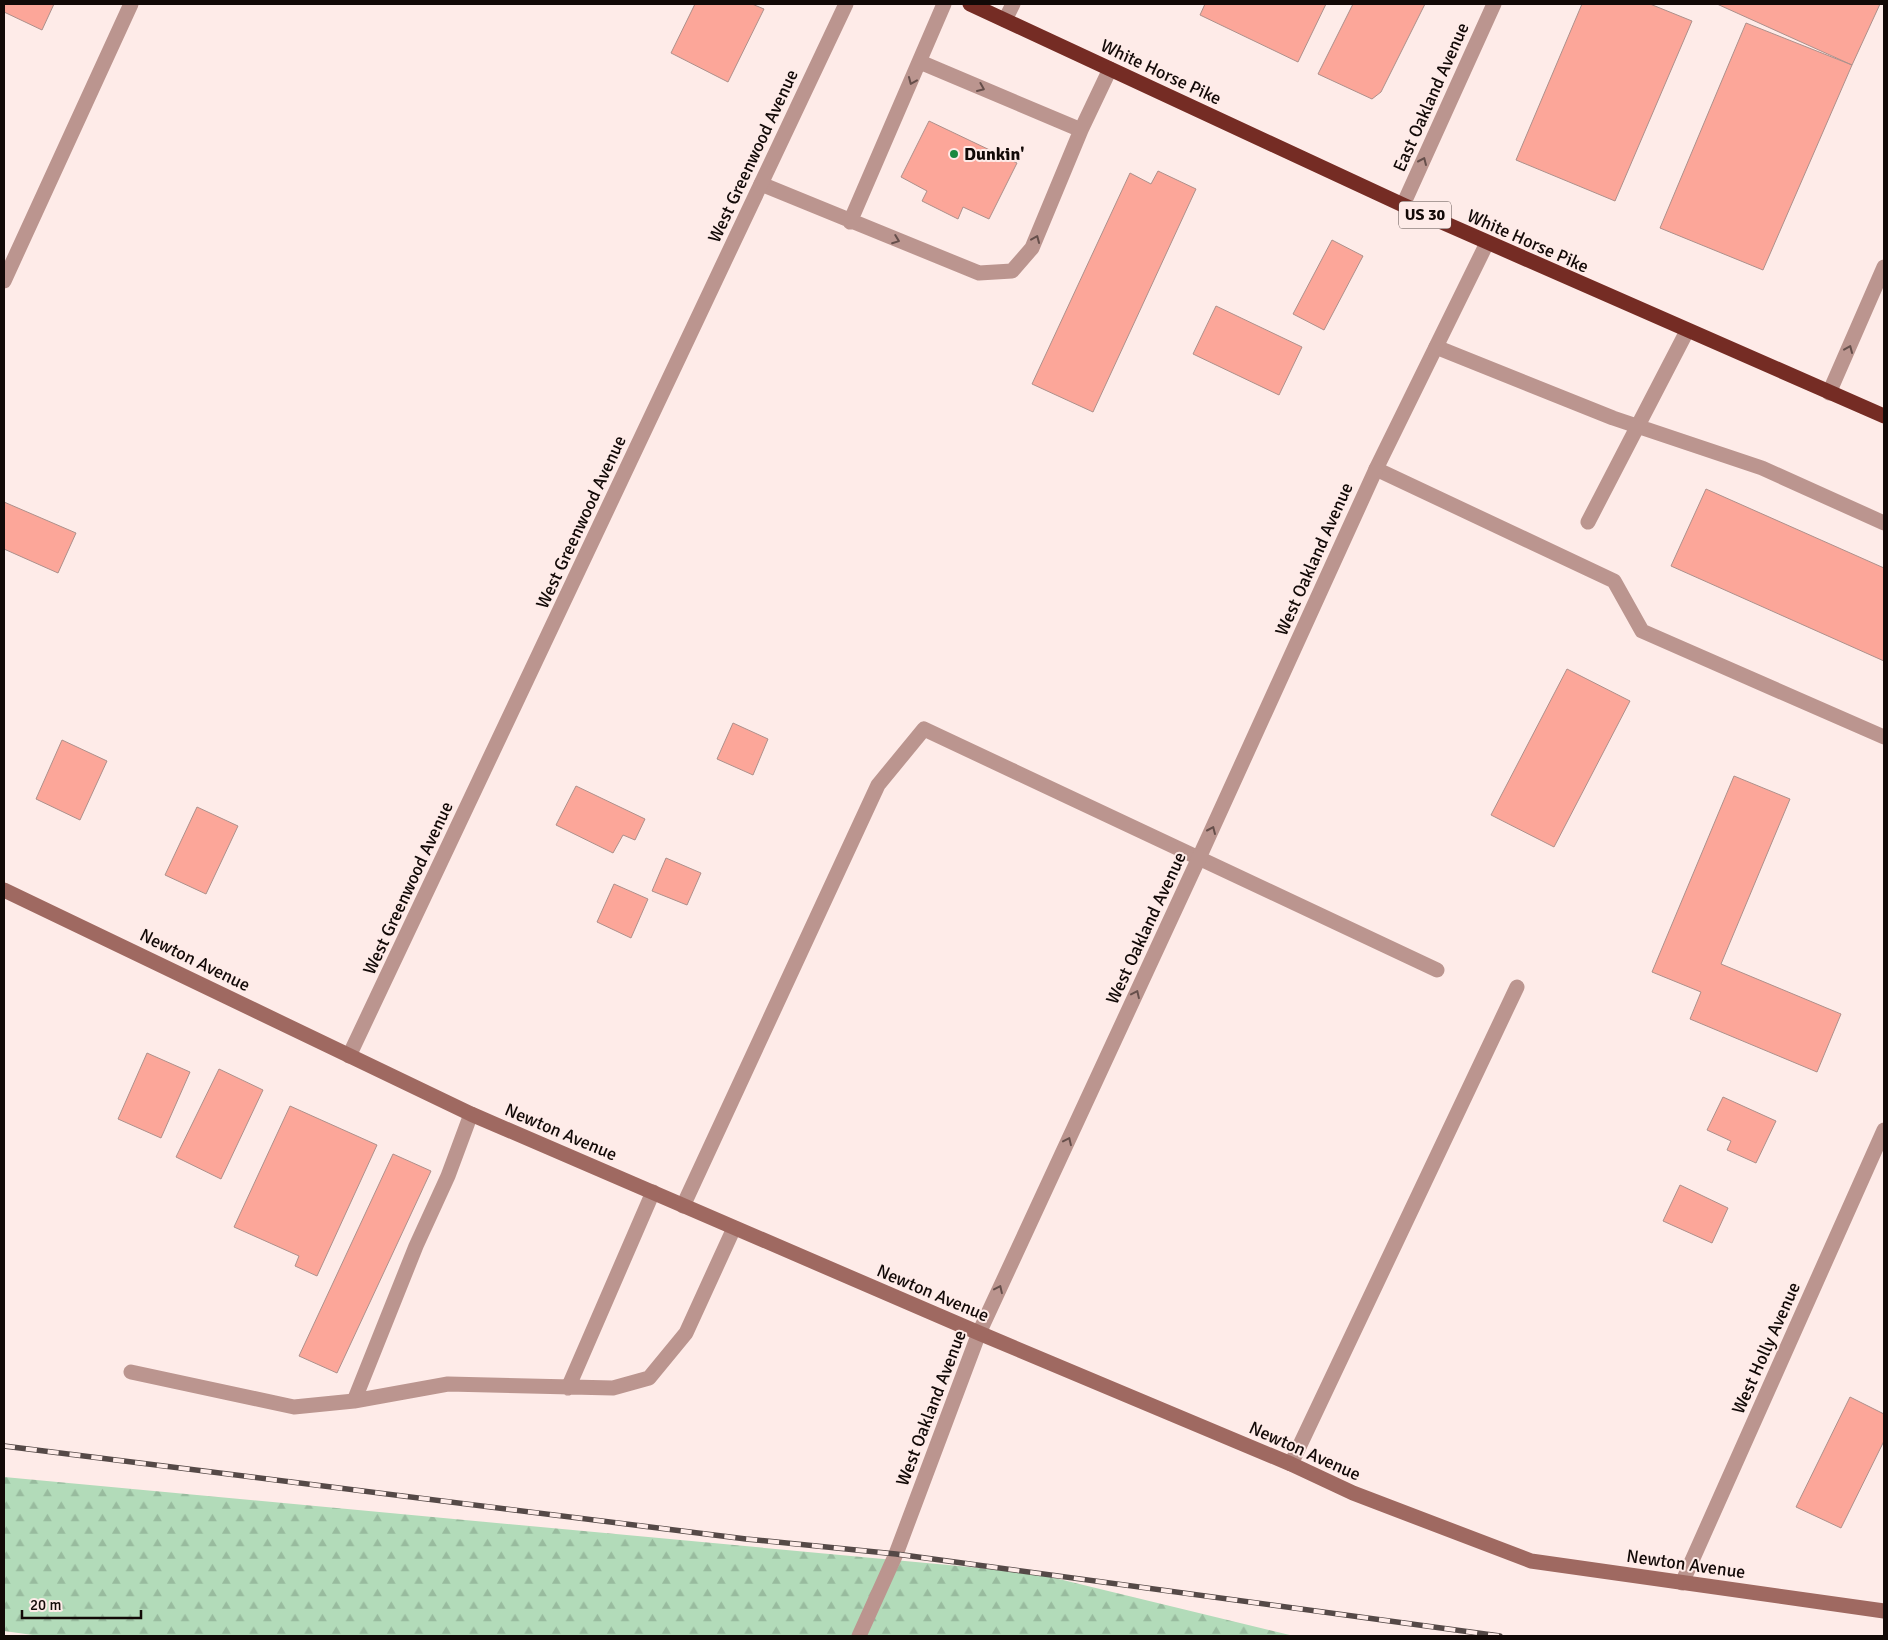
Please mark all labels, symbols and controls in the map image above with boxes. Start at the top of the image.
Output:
street label: East Oakland Avenue [1388,19,1474,175]
street label: White Horse Pike [1097,34,1225,110]
street label: West Greenwood Avenue [703,66,803,246]
one-way arrow [907,76,918,85]
one-way arrow [976,82,985,92]
place label: Dunkin' [964,143,1024,165]
marker: Dunkin' [948,148,960,160]
one-way arrow [1416,157,1427,166]
road number: US 30 [1399,202,1451,228]
street label: White Horse Pike [1464,204,1592,278]
one-way arrow [891,234,900,244]
one-way arrow [1031,236,1041,244]
one-way arrow [1842,345,1853,354]
street label: West Greenwood Avenue [531,432,631,612]
street label: West Oakland Avenue [1270,479,1358,639]
street label: West Greenwood Avenue [358,798,458,978]
one-way arrow [1205,827,1215,836]
street label: West Oakland Avenue [1101,848,1191,1008]
street label: Newton Avenue [136,924,254,996]
one-way arrow [1130,990,1140,999]
street label: Newton Avenue [502,1098,620,1166]
one-way arrow [1061,1137,1072,1146]
street label: Newton Avenue [874,1259,992,1327]
street label: West Holly Avenue [1727,1279,1805,1417]
one-way arrow [993,1285,1003,1294]
street label: West Oakland Avenue [891,1327,971,1489]
street label: Newton Avenue [1246,1417,1364,1485]
street label: Newton Avenue [1625,1545,1747,1583]
scale bar [22,1588,141,1620]
text: 20 m [30,1596,61,1614]

